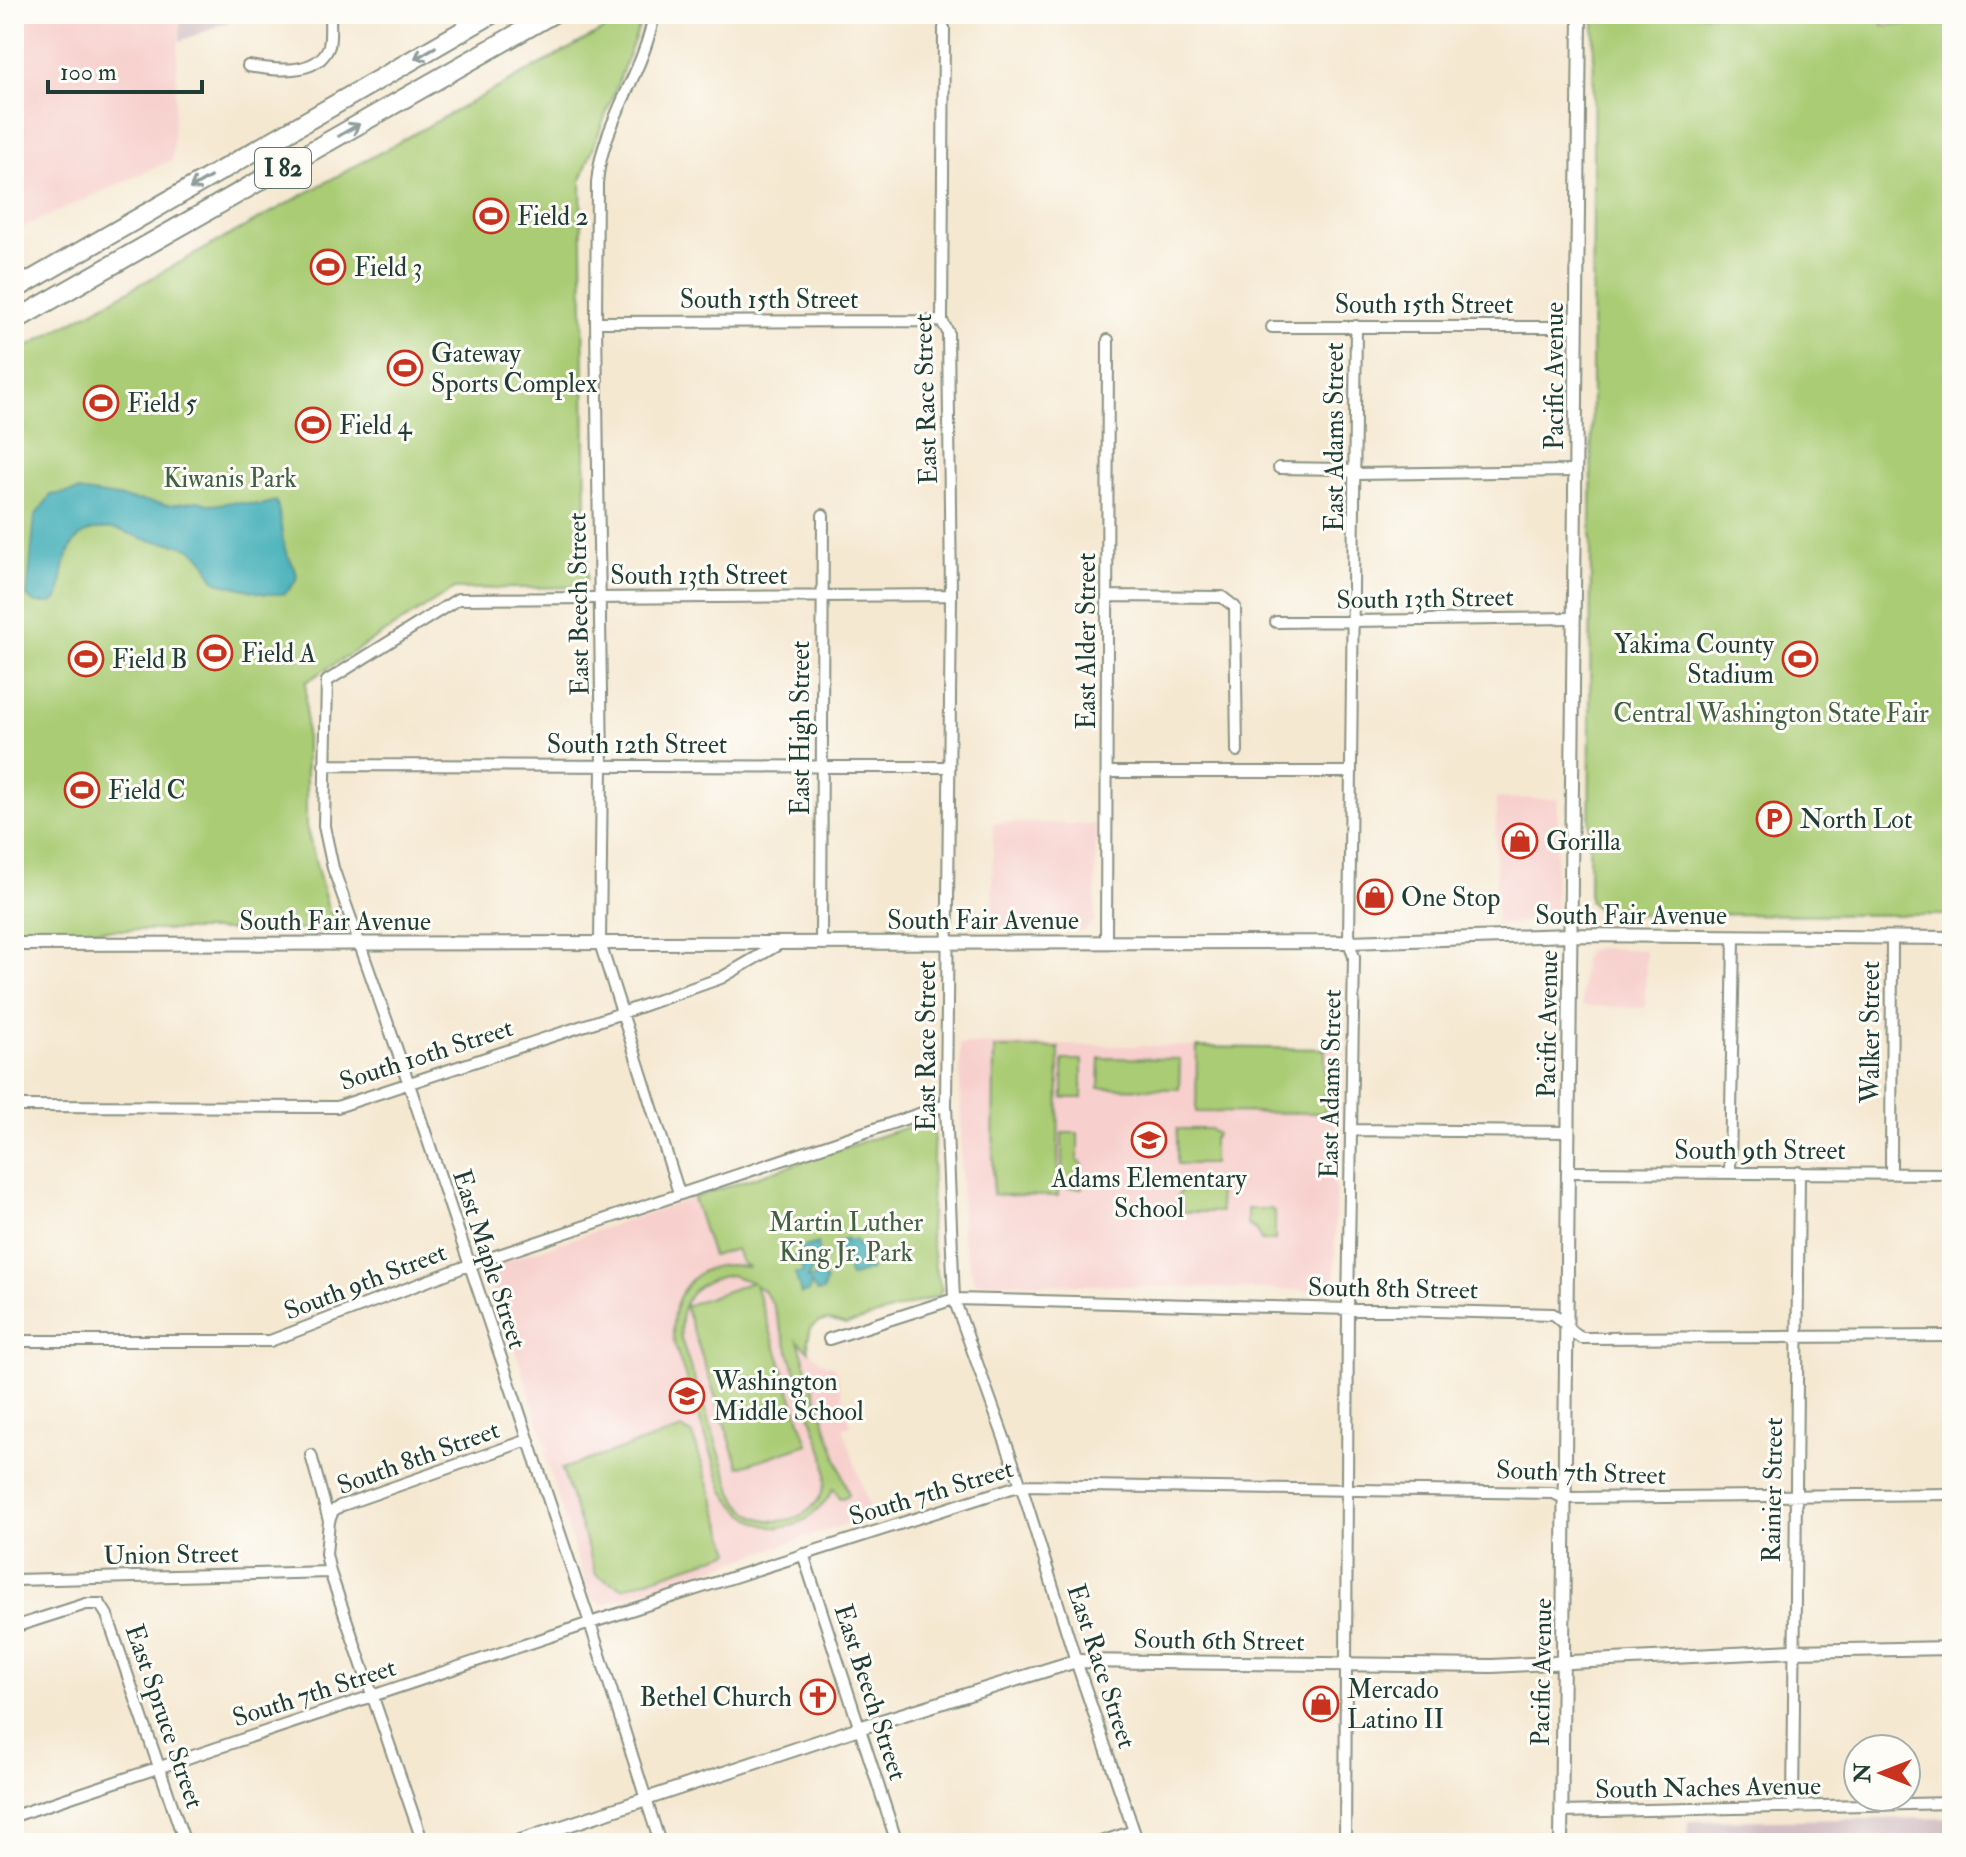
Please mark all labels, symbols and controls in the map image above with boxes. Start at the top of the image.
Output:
scale bar [48,44,202,94]
one-way arrow [413,46,437,61]
text: 100 m [60,57,117,88]
one-way arrow [337,122,360,138]
road number: I 82 [255,148,311,188]
one-way arrow [189,175,212,191]
sports icon: Field 2 [472,197,510,235]
place label: Field 2 [517,201,589,233]
sports icon: Field 3 [309,248,347,286]
place label: Field 3 [354,252,423,284]
street label: South 15th Street [680,284,858,316]
street label: South 15th Street [1335,289,1513,321]
street label: Pacific Avenue [1539,302,1571,450]
street label: East Race Street [907,313,945,485]
place label: Gateway Sports Complex [431,338,598,401]
street label: East Adams Street [1319,342,1351,532]
sports icon: Gateway Sports Complex [386,349,424,387]
sports icon: Field 5 [82,384,120,422]
place label: Field 5 [127,388,198,420]
sports icon: Field 4 [294,406,332,444]
place label: Field 4 [339,410,413,442]
park label: Kiwanis Park [163,463,297,495]
street label: East Beech Street [561,512,597,696]
street label: East Alder Street [1071,553,1103,729]
street label: South 13th Street [610,560,788,592]
street label: South 13th Street [1336,581,1514,617]
place label: Yakima County Stadium [1614,629,1775,691]
sports icon: Field A [196,634,234,672]
place label: Field A [241,638,317,670]
sports icon: Field B [67,640,105,678]
street label: East High Street [785,640,817,816]
sports icon: Yakima County Stadium [1781,640,1819,678]
place label: Field B [112,644,188,676]
park label: Central Washington State Fair [1613,698,1929,730]
street label: South 12th Street [547,729,727,761]
sports icon: Field C [63,771,101,809]
place label: Field C [108,775,186,807]
parking icon: North Lot [1755,800,1793,838]
place label: North Lot [1800,804,1912,836]
shop icon: Gorilla [1501,822,1539,860]
place label: Gorilla [1546,826,1621,858]
shop icon: One Stop [1356,878,1394,916]
place label: One Stop [1401,882,1500,915]
street label: South Fair Avenue [1535,900,1727,932]
street label: South Fair Avenue [887,905,1079,937]
street label: South Fair Avenue [239,906,431,938]
street label: Pacific Avenue [1531,950,1565,1098]
street label: East Race Street [911,960,943,1132]
street label: Walker Street [1855,961,1887,1104]
street label: East Adams Street [1313,989,1349,1179]
street label: South 10th Street [336,1012,517,1098]
school or university icon: Adams Elementary School [1130,1121,1168,1159]
street label: South 9th Street [1674,1135,1846,1167]
place label: Adams Elementary School [1050,1163,1247,1225]
street label: East Maple Street [444,1166,533,1353]
park label: Martin Luther King Jr. Park [769,1207,924,1269]
street label: South 9th Street [280,1236,451,1328]
street label: South 8th Street [1308,1272,1478,1306]
place label: Washington Middle School [712,1366,864,1428]
school or university icon: Washington Middle School [668,1377,706,1415]
street label: South 8th Street [333,1414,504,1502]
street label: Rainier Street [1756,1417,1790,1563]
street label: South 7th Street [845,1453,1017,1533]
street label: South 7th Street [1495,1454,1666,1492]
street label: Union Street [103,1538,239,1572]
street label: East Race Street [1059,1580,1143,1753]
street label: Pacific Avenue [1525,1598,1559,1746]
street label: East Beech Street [827,1600,914,1784]
street label: East Spruce Street [117,1620,210,1813]
street label: South 6th Street [1133,1624,1305,1658]
street label: South 7th Street [229,1651,400,1734]
place label: Mercado Latino II [1347,1674,1444,1736]
church icon: Bethel Church [799,1678,837,1716]
place label: Bethel Church [639,1682,792,1714]
shop icon: Mercado Latino II [1302,1685,1340,1723]
north arrow [1842,1733,1922,1813]
text: N [1849,1763,1877,1784]
street label: South Naches Avenue [1595,1770,1821,1806]

